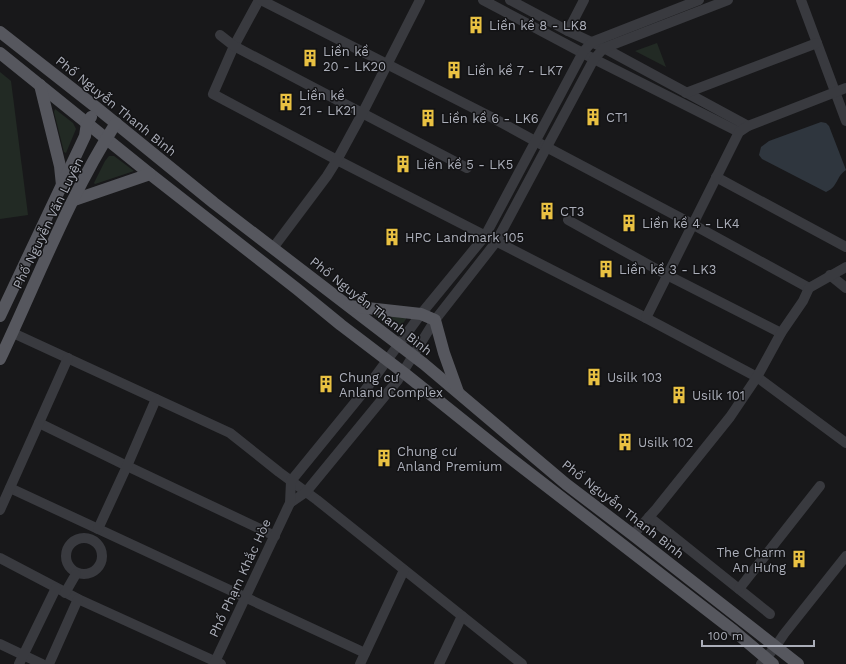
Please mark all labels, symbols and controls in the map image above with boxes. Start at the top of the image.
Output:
building icon: Liền kề 8 - LK8 [466,15,486,35]
place label: Liền kề 8 - LK8 [489,18,587,33]
place label: Liền kề 20 - LK20 [323,44,386,74]
building icon: Liền kề 20 - LK20 [300,48,320,68]
street label: Phố Nguyễn Thanh Bình [53,52,180,159]
building icon: Liền kề 7 - LK7 [444,60,464,80]
place label: Liền kề 7 - LK7 [467,63,563,78]
place label: Liền kề 21 - LK21 [299,88,356,118]
building icon: Liền kề 21 - LK21 [276,92,296,112]
building icon: CT1 [583,107,603,127]
building icon: Liền kề 6 - LK6 [418,108,438,128]
place label: CT1 [606,110,628,125]
place label: Liền kề 6 - LK6 [441,111,539,126]
street label: Phố Nguyễn Văn Luyện [9,154,86,291]
building icon: Liền kề 5 - LK5 [393,154,413,174]
place label: Liền kề 5 - LK5 [416,157,513,172]
building icon: CT3 [537,201,557,221]
place label: CT3 [560,204,584,219]
building icon: Liền kề 4 - LK4 [619,213,639,233]
place label: Liền kề 4 - LK4 [642,216,740,231]
building icon: HPC Landmark 105 [382,227,402,247]
place label: HPC Landmark 105 [405,230,524,245]
street label: Phố Nguyễn Thanh Bình [307,253,436,358]
building icon: Liền kề 3 - LK3 [596,259,616,279]
place label: Liền kề 3 - LK3 [619,262,716,277]
building icon: Usilk 103 [584,367,604,387]
place label: Chung cư Anland Complex [339,370,443,400]
place label: Usilk 103 [607,370,662,385]
building icon: Chung cư Anland Complex [316,374,336,394]
building icon: Usilk 101 [669,385,689,405]
place label: Usilk 101 [692,388,745,403]
building icon: Usilk 102 [615,432,635,452]
place label: Usilk 102 [638,435,693,450]
place label: Chung cư Anland Premium [397,444,502,474]
building icon: Chung cư Anland Premium [374,448,394,468]
street label: Phố Nguyễn Thanh Bình [559,456,688,561]
street label: Phố Phạm Khắc Hòe [206,516,274,640]
place label: The Charm An Hưng [716,545,786,575]
building icon: The Charm An Hưng [789,549,809,569]
scale bar [702,622,814,648]
text: 100 m [708,629,743,643]

